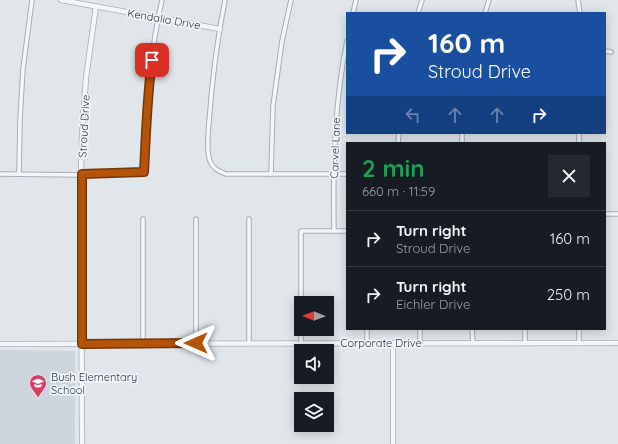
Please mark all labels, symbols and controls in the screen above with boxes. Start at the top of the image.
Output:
street label: Kendalia Drive [126,6,202,32]
text: 160 m [428,25,505,60]
icon: right [362,28,414,80]
pin [135,43,169,77]
icon: arrive [141,49,163,71]
text: Stroud Drive [428,60,531,83]
street label: Stroud Drive [75,94,93,158]
icon: left [402,104,424,126]
icon: ahead [444,104,466,126]
icon: ahead [486,104,508,126]
icon: right [528,104,550,126]
street label: Carvel Lane [327,117,343,179]
text: 2 min [362,153,424,183]
button: close [548,155,590,197]
text: 660 m · 11:59 [362,183,435,199]
text: Turn right [396,221,467,240]
icon: right [362,228,384,250]
text: 160 m [550,229,590,248]
text: Stroud Drive [396,240,470,256]
text: Turn right [396,277,467,296]
icon: right [362,284,384,306]
text: 250 m [547,285,590,304]
north arrow [294,296,334,336]
map controls [294,296,334,432]
text: Eichler Drive [396,296,470,312]
position arrow [175,322,217,364]
street label: Corporate Drive [340,336,422,350]
button: sound [294,344,334,384]
place label: Bush Elementary School [51,370,137,397]
school or university icon: Bush Elementary School [28,373,48,398]
button: layers [294,392,334,432]

